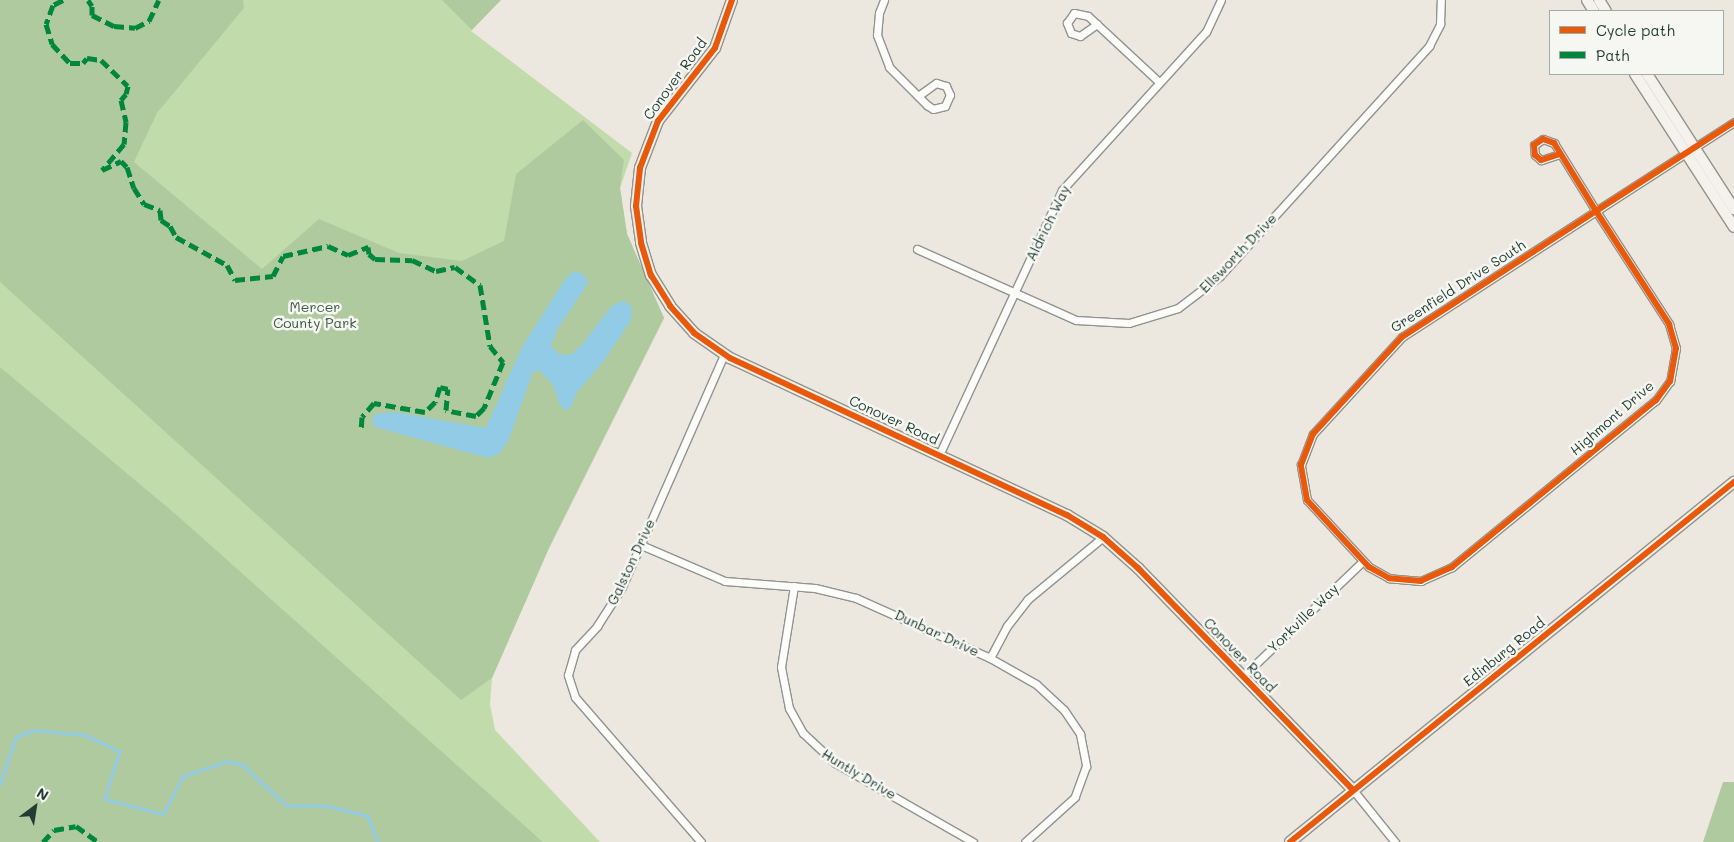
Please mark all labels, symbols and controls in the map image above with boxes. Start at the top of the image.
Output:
legend [1549,10,1724,75]
text: Cycle path [1596,20,1675,40]
street label: Conover Road [640,35,710,123]
text: Path [1596,45,1630,65]
street label: Aldrich Way [1022,182,1074,264]
street label: Ellsworth Drive [1196,210,1280,296]
street label: Greenfield Drive South [1388,236,1528,336]
park label: Mercer County Park [273,299,357,332]
street label: Highmont Drive [1567,377,1657,459]
street label: Conover Road [847,392,941,448]
street label: Galston Drive [604,516,658,608]
street label: Yorkville Way [1264,580,1342,656]
street label: Dunbar Drive [892,606,982,660]
street label: Conover Road [1200,614,1280,696]
street label: Edinburg Road [1460,614,1548,690]
street label: Huntly Drive [819,745,899,803]
north arrow [10,782,60,832]
text: N [34,783,52,805]

